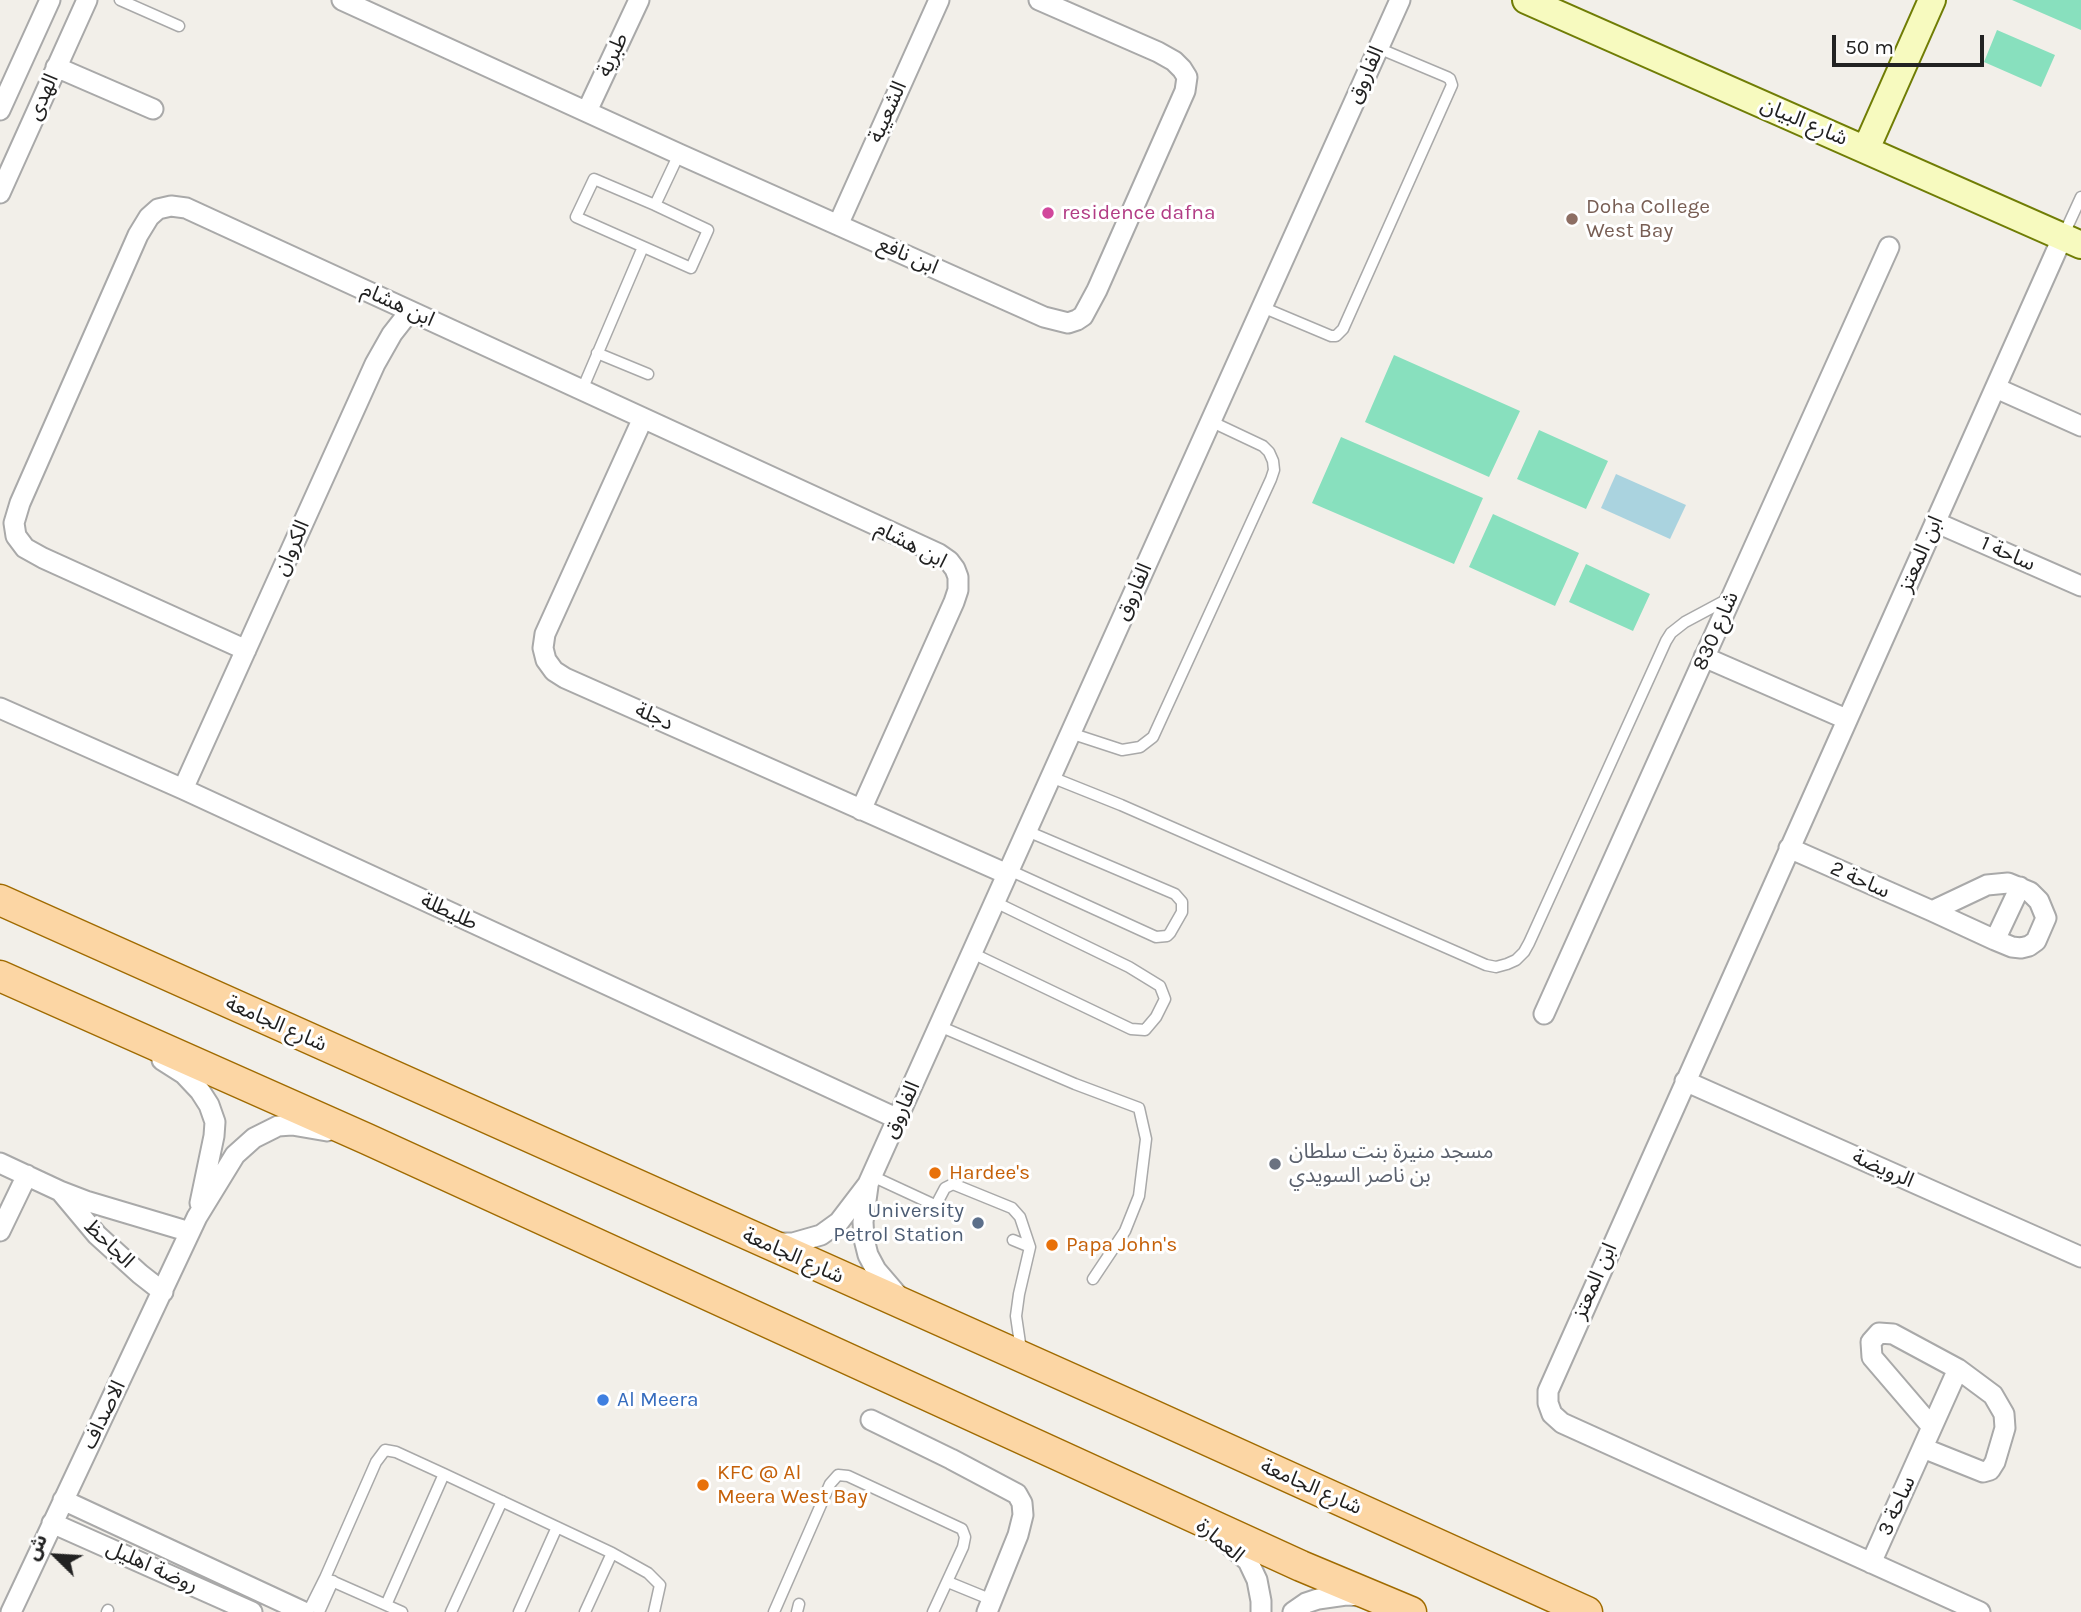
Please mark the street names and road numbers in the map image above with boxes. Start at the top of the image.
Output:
street label: طبرية [592,29,634,81]
street label: الفاروق [1342,42,1390,108]
street label: الهدى [22,70,64,124]
street label: الشعيبة [863,77,913,147]
street label: شارع البيان [1757,92,1851,152]
street label: ابن نافع [874,232,942,280]
street label: ابن هشام [358,277,438,333]
street label: ابن المعتز [1893,512,1949,596]
street label: الكروان [269,516,315,580]
street label: ابن هشام [871,516,951,574]
street label: ساحة 1 [1977,531,2039,577]
street label: الفاروق [1110,559,1158,625]
street label: شارع 830 [1687,588,1745,674]
street label: دجلة [631,698,677,736]
street label: ساحة 2 [1826,856,1894,904]
street label: طليطلة [417,888,481,936]
street label: شارع الجامعة [222,991,330,1057]
street label: الفاروق [878,1077,926,1143]
street label: الرويضة [1848,1144,1918,1194]
street label: الجاحظ [79,1214,139,1274]
street label: شارع الجامعة [739,1223,847,1289]
street label: ابن المعتز [1567,1239,1623,1323]
street label: الاصداف [77,1377,131,1453]
street label: شارع الجامعة [1257,1454,1365,1520]
street label: ساحة 3 [1873,1472,1921,1540]
street label: العمارة [1191,1514,1249,1568]
street label: روضة اهليل [102,1536,202,1598]

